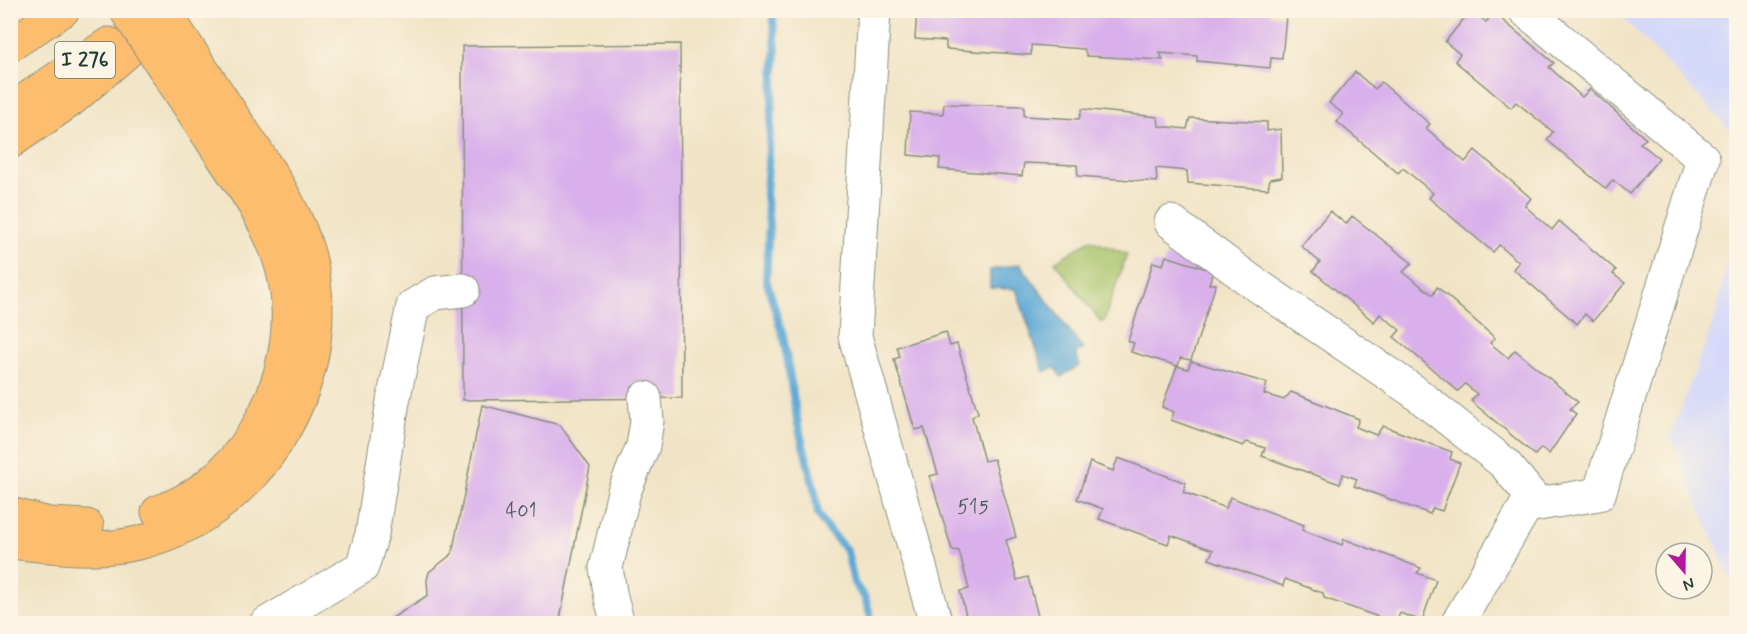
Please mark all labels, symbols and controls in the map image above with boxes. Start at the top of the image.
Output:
road number: I 276 [55,42,115,78]
house number: 515 [957,494,989,521]
house number: 401 [506,498,536,525]
north arrow [1654,541,1714,601]
text: N [1680,572,1697,595]

